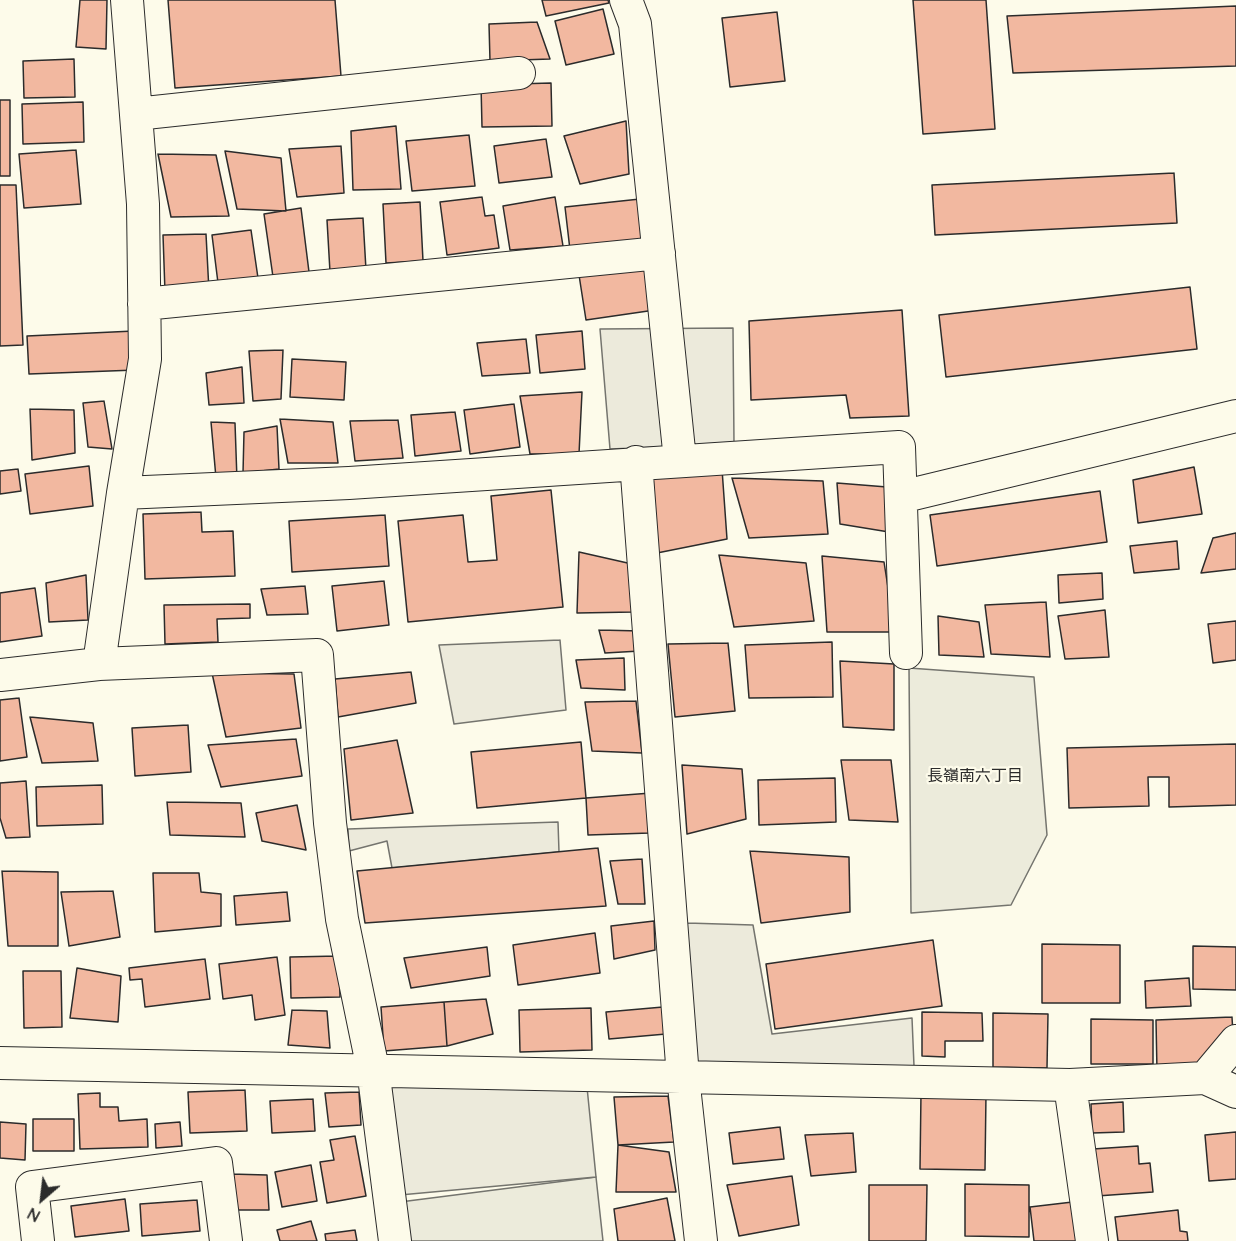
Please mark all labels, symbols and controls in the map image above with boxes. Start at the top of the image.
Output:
district label: 長嶺南六丁目 [927,766,1023,786]
north arrow [12,1169,72,1229]
text: N [24,1203,43,1226]

